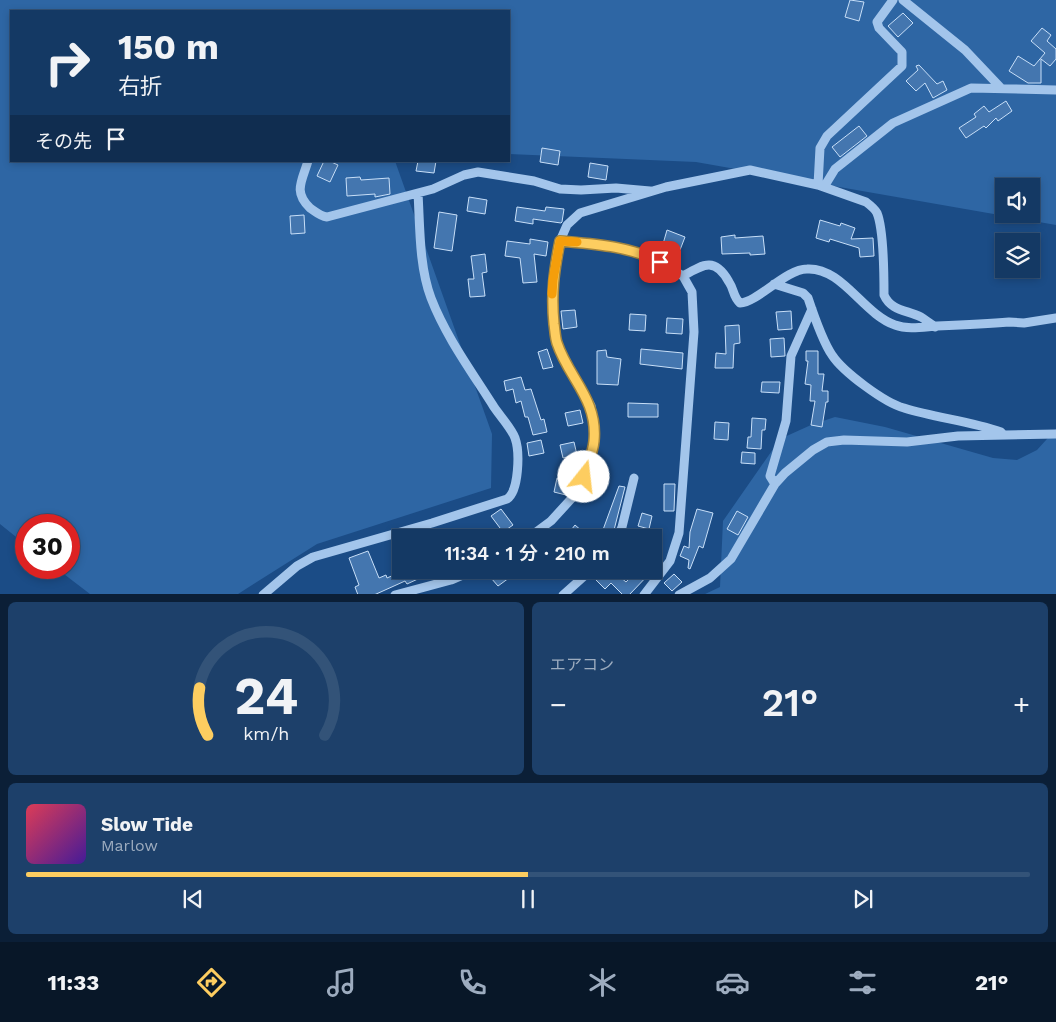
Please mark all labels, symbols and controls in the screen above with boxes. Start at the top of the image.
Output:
text: 150 m [118,26,219,68]
icon: right [35,30,100,95]
text: 右折 [118,74,162,99]
icon: arrive [102,125,130,153]
text: その先 [35,130,92,153]
map controls [995,178,1040,278]
button: sound [995,178,1040,223]
button: layers [995,233,1040,278]
pin [639,241,681,283]
icon: arrive [646,248,674,276]
position arrow [557,450,609,502]
speed limit sign: 30 [15,514,80,579]
text: 11:34 · 1 分 · 210 m [444,542,610,565]
text: エアコン [550,655,614,674]
text: 24 [234,666,298,727]
text: 21° [762,681,818,725]
text: − [550,688,567,721]
text: + [1013,688,1030,721]
text: km/h [243,723,289,744]
text: Slow Tide [101,813,193,836]
text: Marlow [101,836,158,855]
icon: previous [179,885,207,913]
icon: pause [514,885,542,913]
icon: next [849,885,877,913]
icon: directions [194,965,229,1000]
icon: music [324,965,359,1000]
icon: phone [455,965,490,1000]
icon: climate [585,965,620,1000]
icon: car [715,965,750,1000]
icon: filters [845,965,880,1000]
text: 11:33 [48,970,99,995]
text: 21° [975,970,1008,995]

